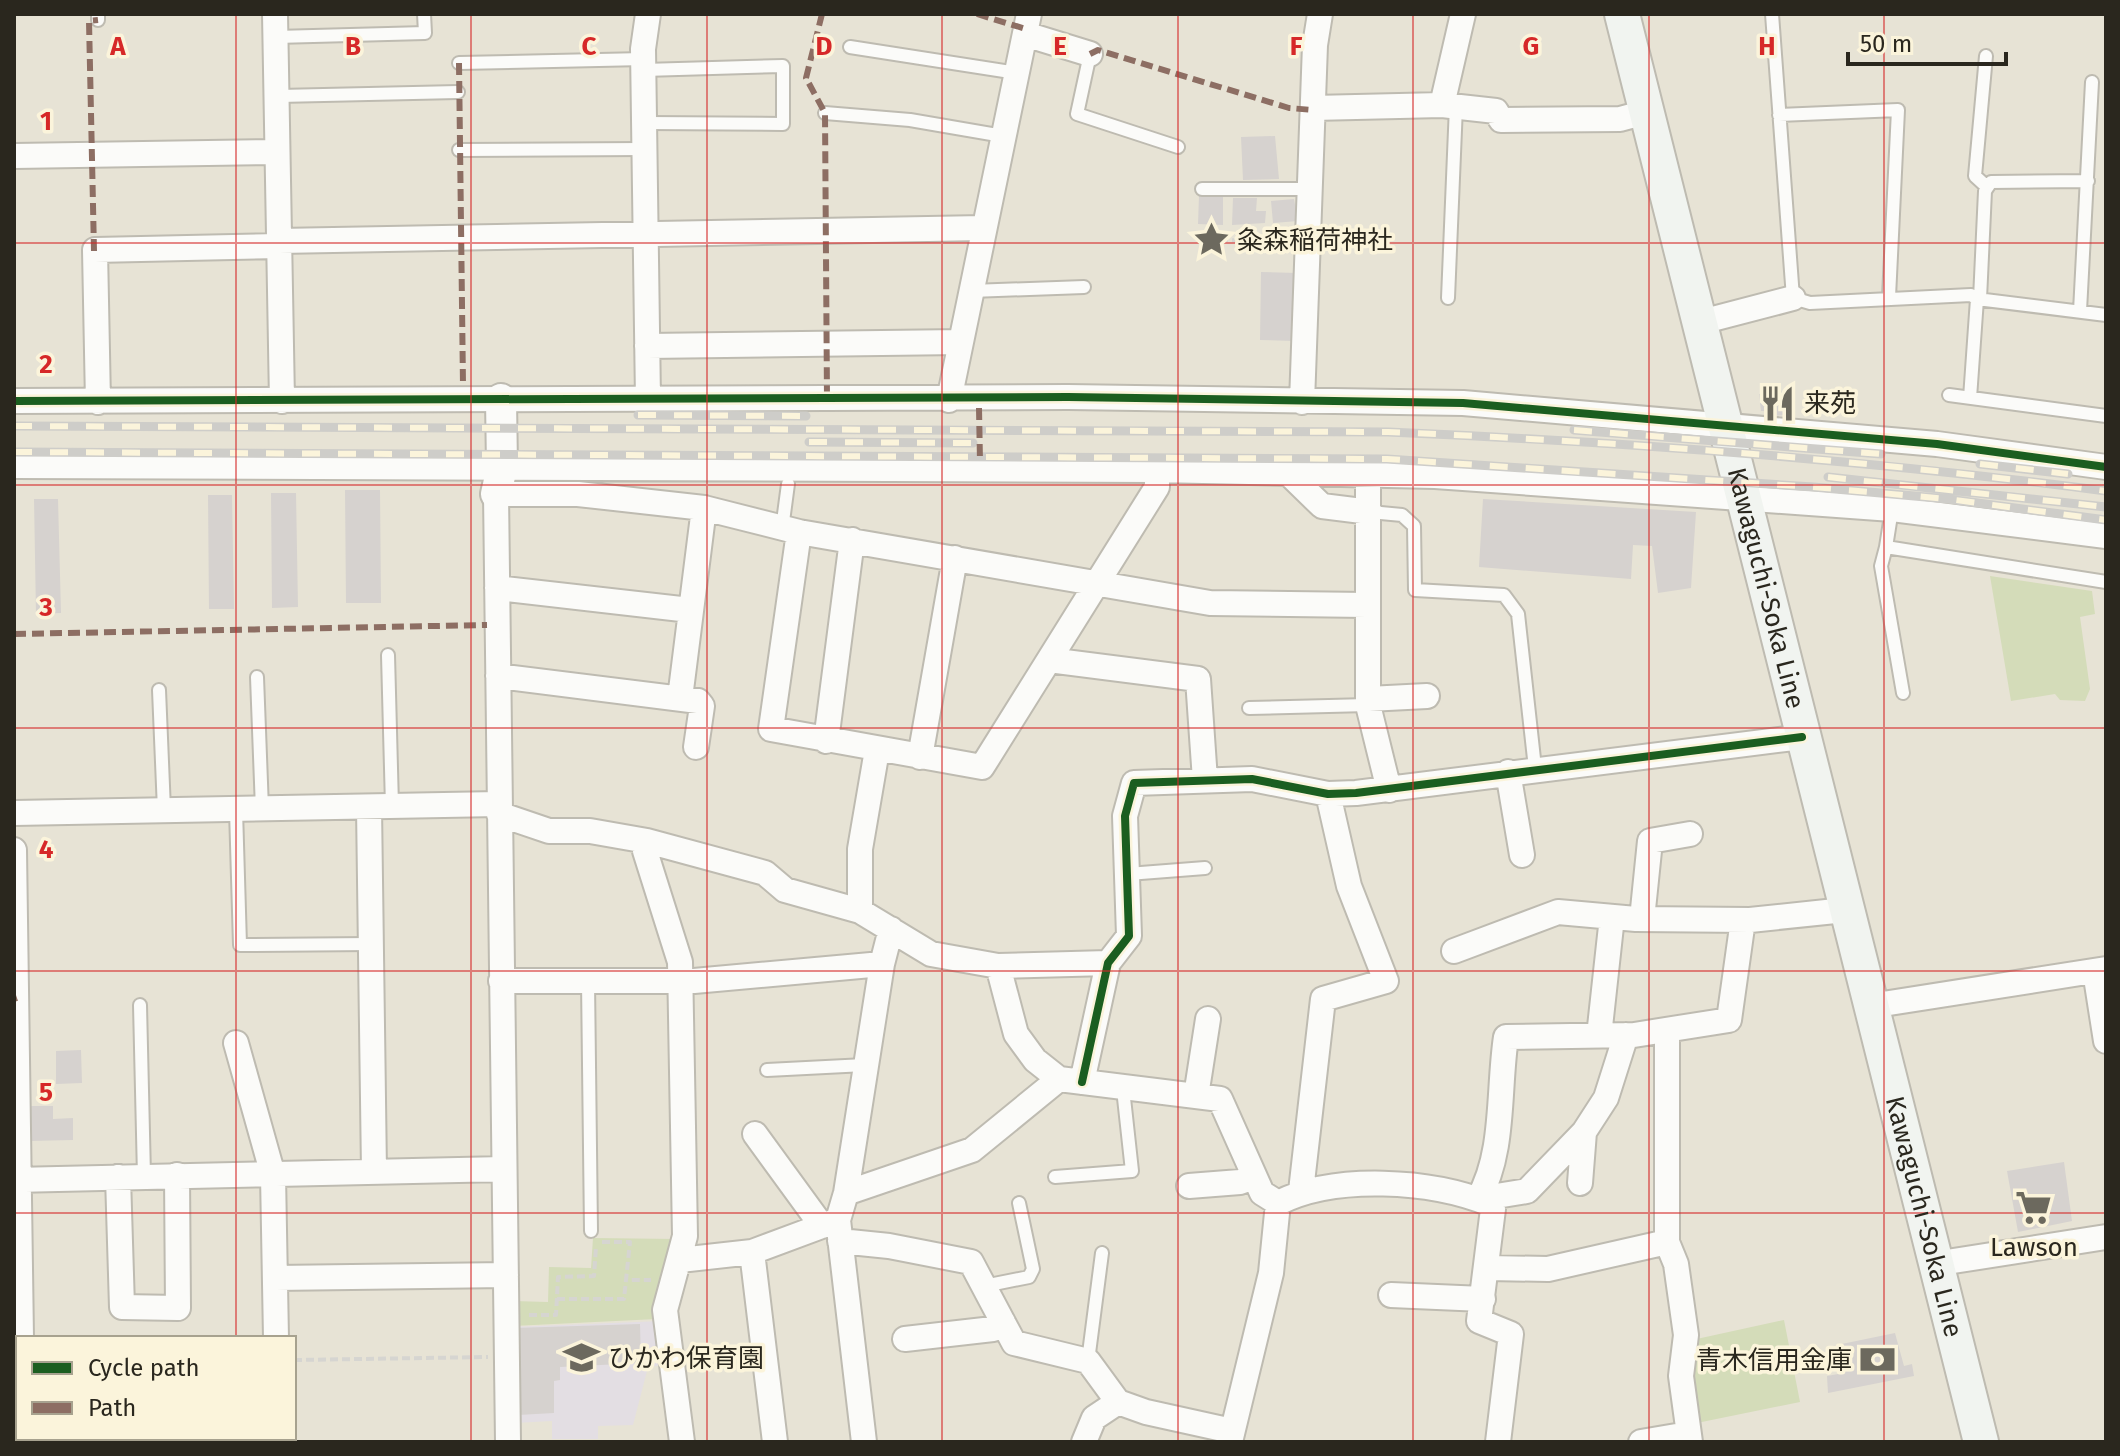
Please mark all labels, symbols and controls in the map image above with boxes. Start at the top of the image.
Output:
scale bar [1848,16,2006,66]
text: 50 m [1860,30,1912,58]
text: A [109,31,126,62]
text: B [345,31,361,62]
text: C [582,31,597,62]
text: D [816,31,833,62]
text: E [1053,31,1067,62]
text: F [1290,31,1303,62]
text: G [1523,31,1539,62]
text: H [1758,31,1776,62]
text: 1 [40,106,52,137]
place icon: 粂森稲荷神社 [1192,221,1230,259]
place label: 粂森稲荷神社 [1237,225,1393,256]
text: 2 [39,349,53,380]
restaurant icon: 来苑 [1759,384,1797,422]
place label: 来苑 [1804,388,1856,419]
street label: Kawaguchi-Soka Line [1721,464,1812,712]
text: 3 [38,592,53,623]
text: 4 [39,834,54,865]
text: 5 [39,1077,53,1108]
street label: Kawaguchi-Soka Line [1879,1093,1970,1340]
supermarket icon: Lawson [2015,1189,2053,1227]
place label: Lawson [1990,1232,2078,1263]
legend [16,1336,296,1440]
school or university icon: ひかわ保育園 [563,1339,601,1377]
bank icon: 青木信用金庫 [1859,1341,1897,1379]
place label: ひかわ保育園 [608,1343,764,1374]
place label: 青木信用金庫 [1696,1345,1852,1376]
text: Cycle path [88,1354,200,1382]
text: Path [88,1394,136,1422]

